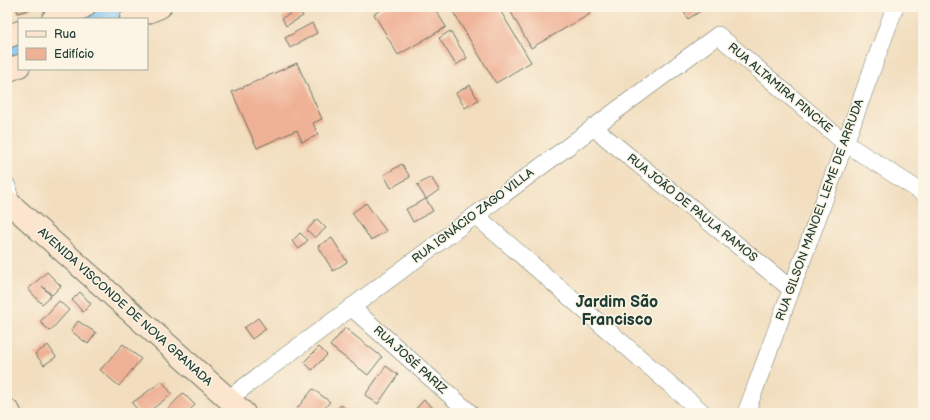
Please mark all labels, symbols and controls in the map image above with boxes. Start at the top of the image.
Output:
legend [18,18,148,70]
text: Rua [54,27,76,42]
street label: RUA ALTAMIRA PINCKE [725,40,835,136]
text: Edifício [54,47,94,62]
street label: RUA GILSON MANOEL LEME DE ARRUDA [773,96,867,323]
street label: RUA JOÃO DE PAULA RAMOS [624,150,761,265]
street label: RUA IGNÁCIO ZAGO VILLA [408,163,537,267]
street label: AVENIDA VISCONDE DE NOVA GRANADA [35,225,216,390]
district label: Jardim São Francisco [576,293,658,330]
street label: RUA JOSÉ PARIZ [370,322,451,398]

